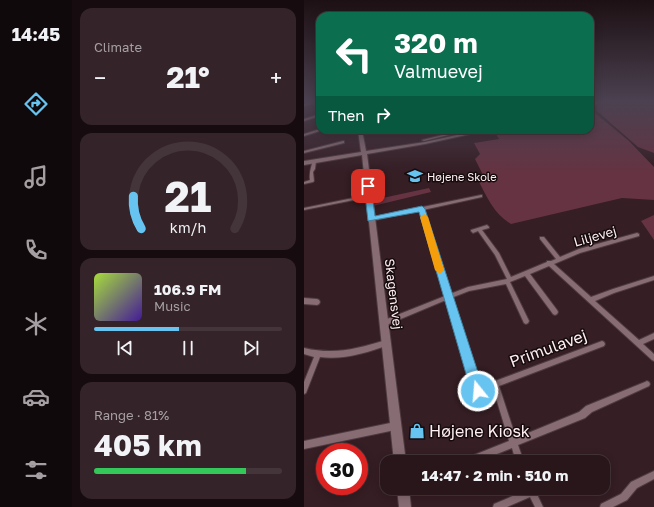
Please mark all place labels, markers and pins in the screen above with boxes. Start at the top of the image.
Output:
school or university icon: Højene Skole [406,167,424,185]
pin [351,169,385,203]
place label: Højene Skole [427,170,497,183]
place label: Højene Kiosk [429,421,530,441]
shop icon: Højene Kiosk [408,422,426,440]

